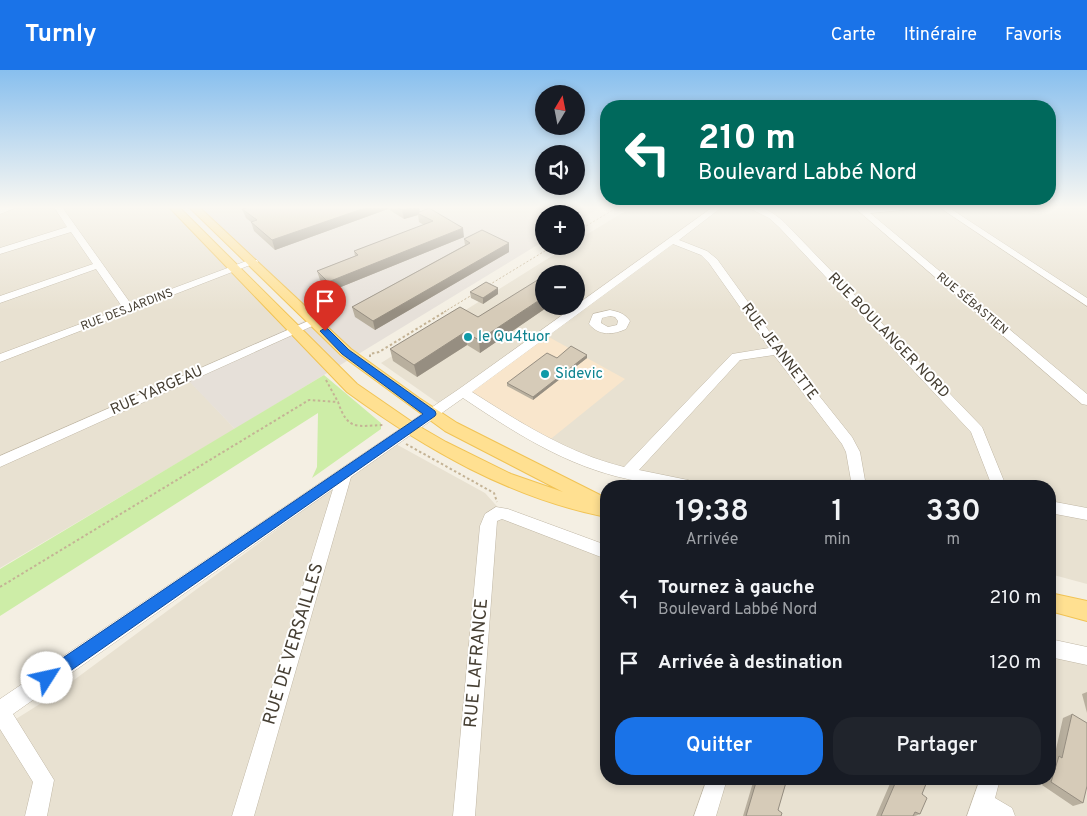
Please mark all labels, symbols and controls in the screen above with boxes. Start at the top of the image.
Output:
text: Turnly [25,20,97,50]
text: Carte [831,24,876,47]
text: Itinéraire [904,24,977,47]
text: Favoris [1005,24,1062,47]
north arrow [535,85,585,135]
map controls [535,85,585,315]
text: 210 m [698,117,796,161]
icon: left [615,120,680,185]
button: sound [535,145,585,195]
text: Boulevard Labbé Nord [698,160,917,187]
button: + [535,205,585,255]
button: − [535,265,585,315]
street label: RUE BOULANGER NORD [823,269,953,403]
street label: RUE SÉBASTIEN [933,269,1011,339]
pin [304,280,346,331]
street label: RUE DESJARDINS [79,285,175,335]
icon: arrive [311,287,339,315]
street label: RUE JEANNETTE [736,300,822,404]
place label: le Qu4tuor [478,328,550,347]
marker: le Qu4tuor [462,331,474,343]
street label: RUE YARGEAU [108,362,206,420]
place label: Sidevic [555,365,603,384]
marker: Sidevic [539,368,551,380]
text: 19:38 [675,494,749,531]
text: 1 [831,494,843,531]
text: 330 [926,494,981,531]
text: Arrivée [686,530,738,550]
text: min [824,530,851,550]
text: m [946,530,960,550]
street label: RUE DE VERSAILLES [258,560,330,728]
text: Tournez à gauche [658,576,815,600]
icon: left [615,584,643,612]
text: 210 m [990,586,1041,610]
street label: RUE LAFRANCE [460,597,494,729]
text: Boulevard Labbé Nord [658,600,817,620]
icon: arrive [615,649,643,677]
position arrow [20,651,72,703]
text: Arrivée à destination [658,651,843,675]
text: 120 m [990,651,1041,675]
button: Quitter [615,717,823,775]
button: Partager [833,717,1041,775]

